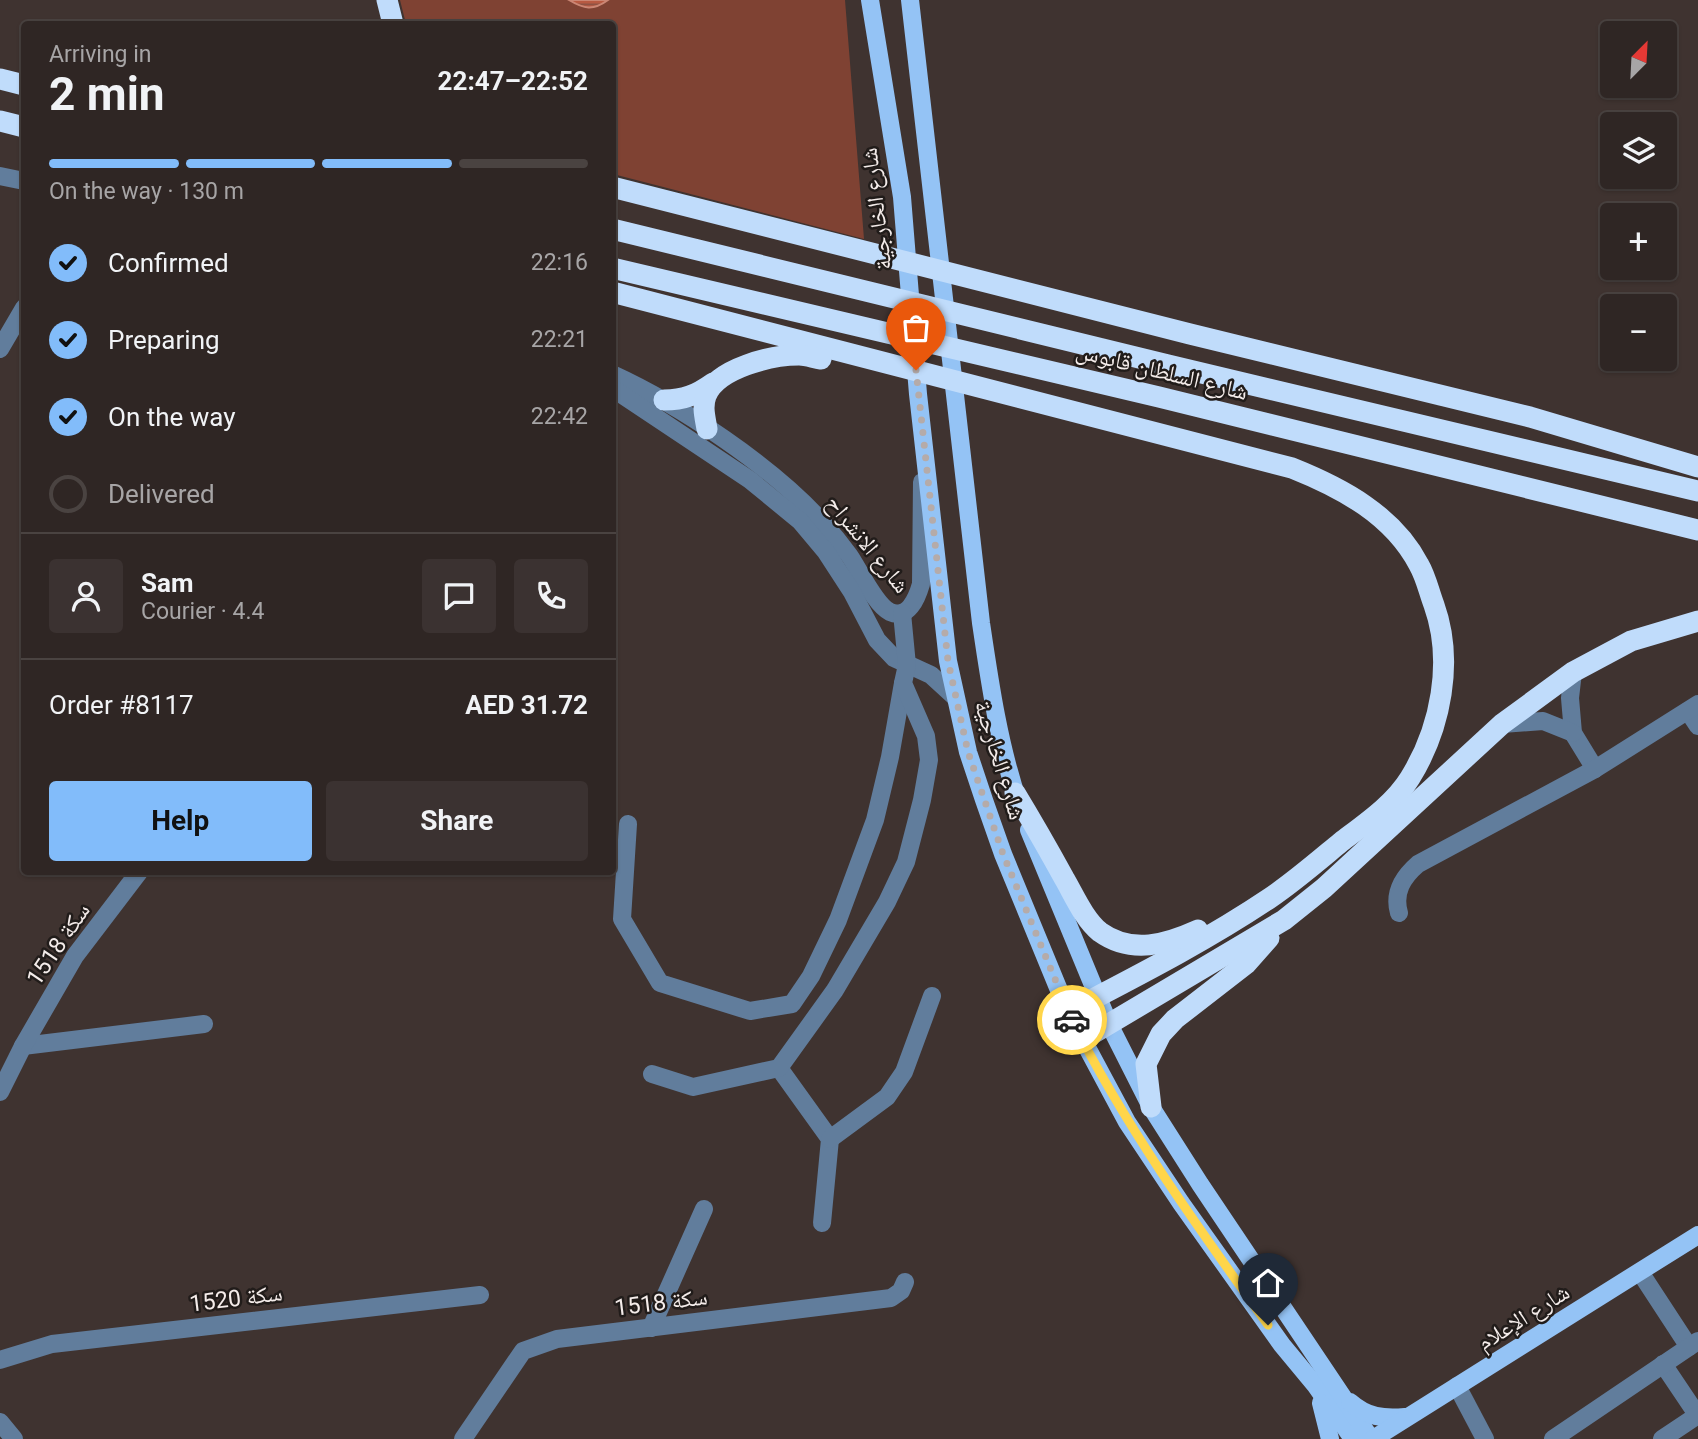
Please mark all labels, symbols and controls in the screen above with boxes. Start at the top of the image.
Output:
north arrow [1600,21,1676,98]
map controls [1600,21,1677,371]
text: Arriving in [49,41,152,68]
text: 22:47–22:52 [438,66,588,96]
text: 2 min [49,67,165,121]
button: layers [1600,112,1677,189]
street label: شارع الخارجية [856,146,898,272]
text: On the way · 130 m [49,178,244,205]
button: + [1600,203,1677,280]
icon: check [49,244,87,282]
text: Confirmed [108,248,229,278]
text: 22:16 [531,249,588,276]
button: − [1600,294,1677,371]
pin [886,298,946,370]
icon: bag [897,309,935,347]
icon: check [49,321,87,359]
text: Preparing [108,325,220,355]
text: 22:21 [531,326,588,353]
street label: شارع السلطان قابوس [1073,337,1251,407]
icon: check [49,398,87,436]
text: On the way [108,402,236,432]
text: 22:42 [531,403,588,430]
text: Delivered [108,479,215,509]
street label: شارع الانشراح [819,490,915,599]
button: person [49,559,123,633]
button: chat [422,559,496,633]
button: phone [514,559,588,633]
text: Sam [141,568,193,598]
text: Courier · 4.4 [141,598,264,625]
text: Order #8117 [49,690,194,720]
text: AED 31.72 [465,690,588,720]
street label: شارع الخارجية [968,697,1030,823]
button: Help [49,781,312,861]
button: Share [326,781,588,861]
street label: سكة 1518 [21,898,96,991]
courier [1037,985,1107,1055]
icon: car [1053,1001,1091,1039]
pin [1238,1253,1298,1325]
icon: home [1249,1264,1287,1302]
street label: شارع الإعلام [1472,1278,1575,1358]
street label: سكة 1520 [188,1279,284,1318]
street label: سكة 1518 [613,1283,709,1322]

